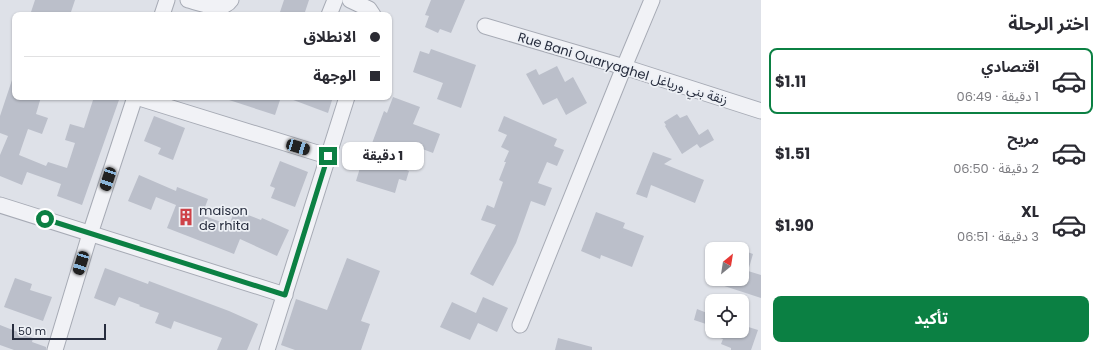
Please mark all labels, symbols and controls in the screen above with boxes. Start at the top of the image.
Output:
text: اختر الرحلة [1008,11,1089,36]
text: الانطلاق [304,26,356,47]
street label: Rue Bani Ouaryaghel زنقة بني ورياغل [515,27,730,110]
text: اقتصادي [981,56,1039,77]
icon: car [1051,63,1087,99]
text: الوجهة [313,65,356,86]
text: $1.11 [775,71,806,92]
text: 1 دقيقة · 06:49 [956,87,1039,106]
text: مريح [1007,128,1039,149]
icon: car [1051,135,1087,171]
car [285,138,311,156]
callout: 1 دقيقة [342,142,424,170]
text: $1.51 [775,143,810,164]
text: 1 دقيقة [363,146,403,165]
route end [319,147,337,165]
text: 2 دقيقة · 06:50 [953,159,1039,178]
car [99,166,117,192]
place label: maison de rhita [199,201,249,235]
text: XL [1021,201,1039,222]
building icon: maison de rhita [176,207,196,227]
icon: car [1051,207,1087,243]
route start [36,210,54,228]
text: $1.90 [775,215,814,236]
text: 3 دقيقة · 06:51 [957,227,1039,246]
north arrow [705,242,749,286]
map controls [705,242,749,338]
car [72,250,90,276]
button: locate [705,294,749,338]
button: تأكيد [773,296,1089,342]
scale bar [12,322,106,341]
text: 50 m [18,323,46,339]

